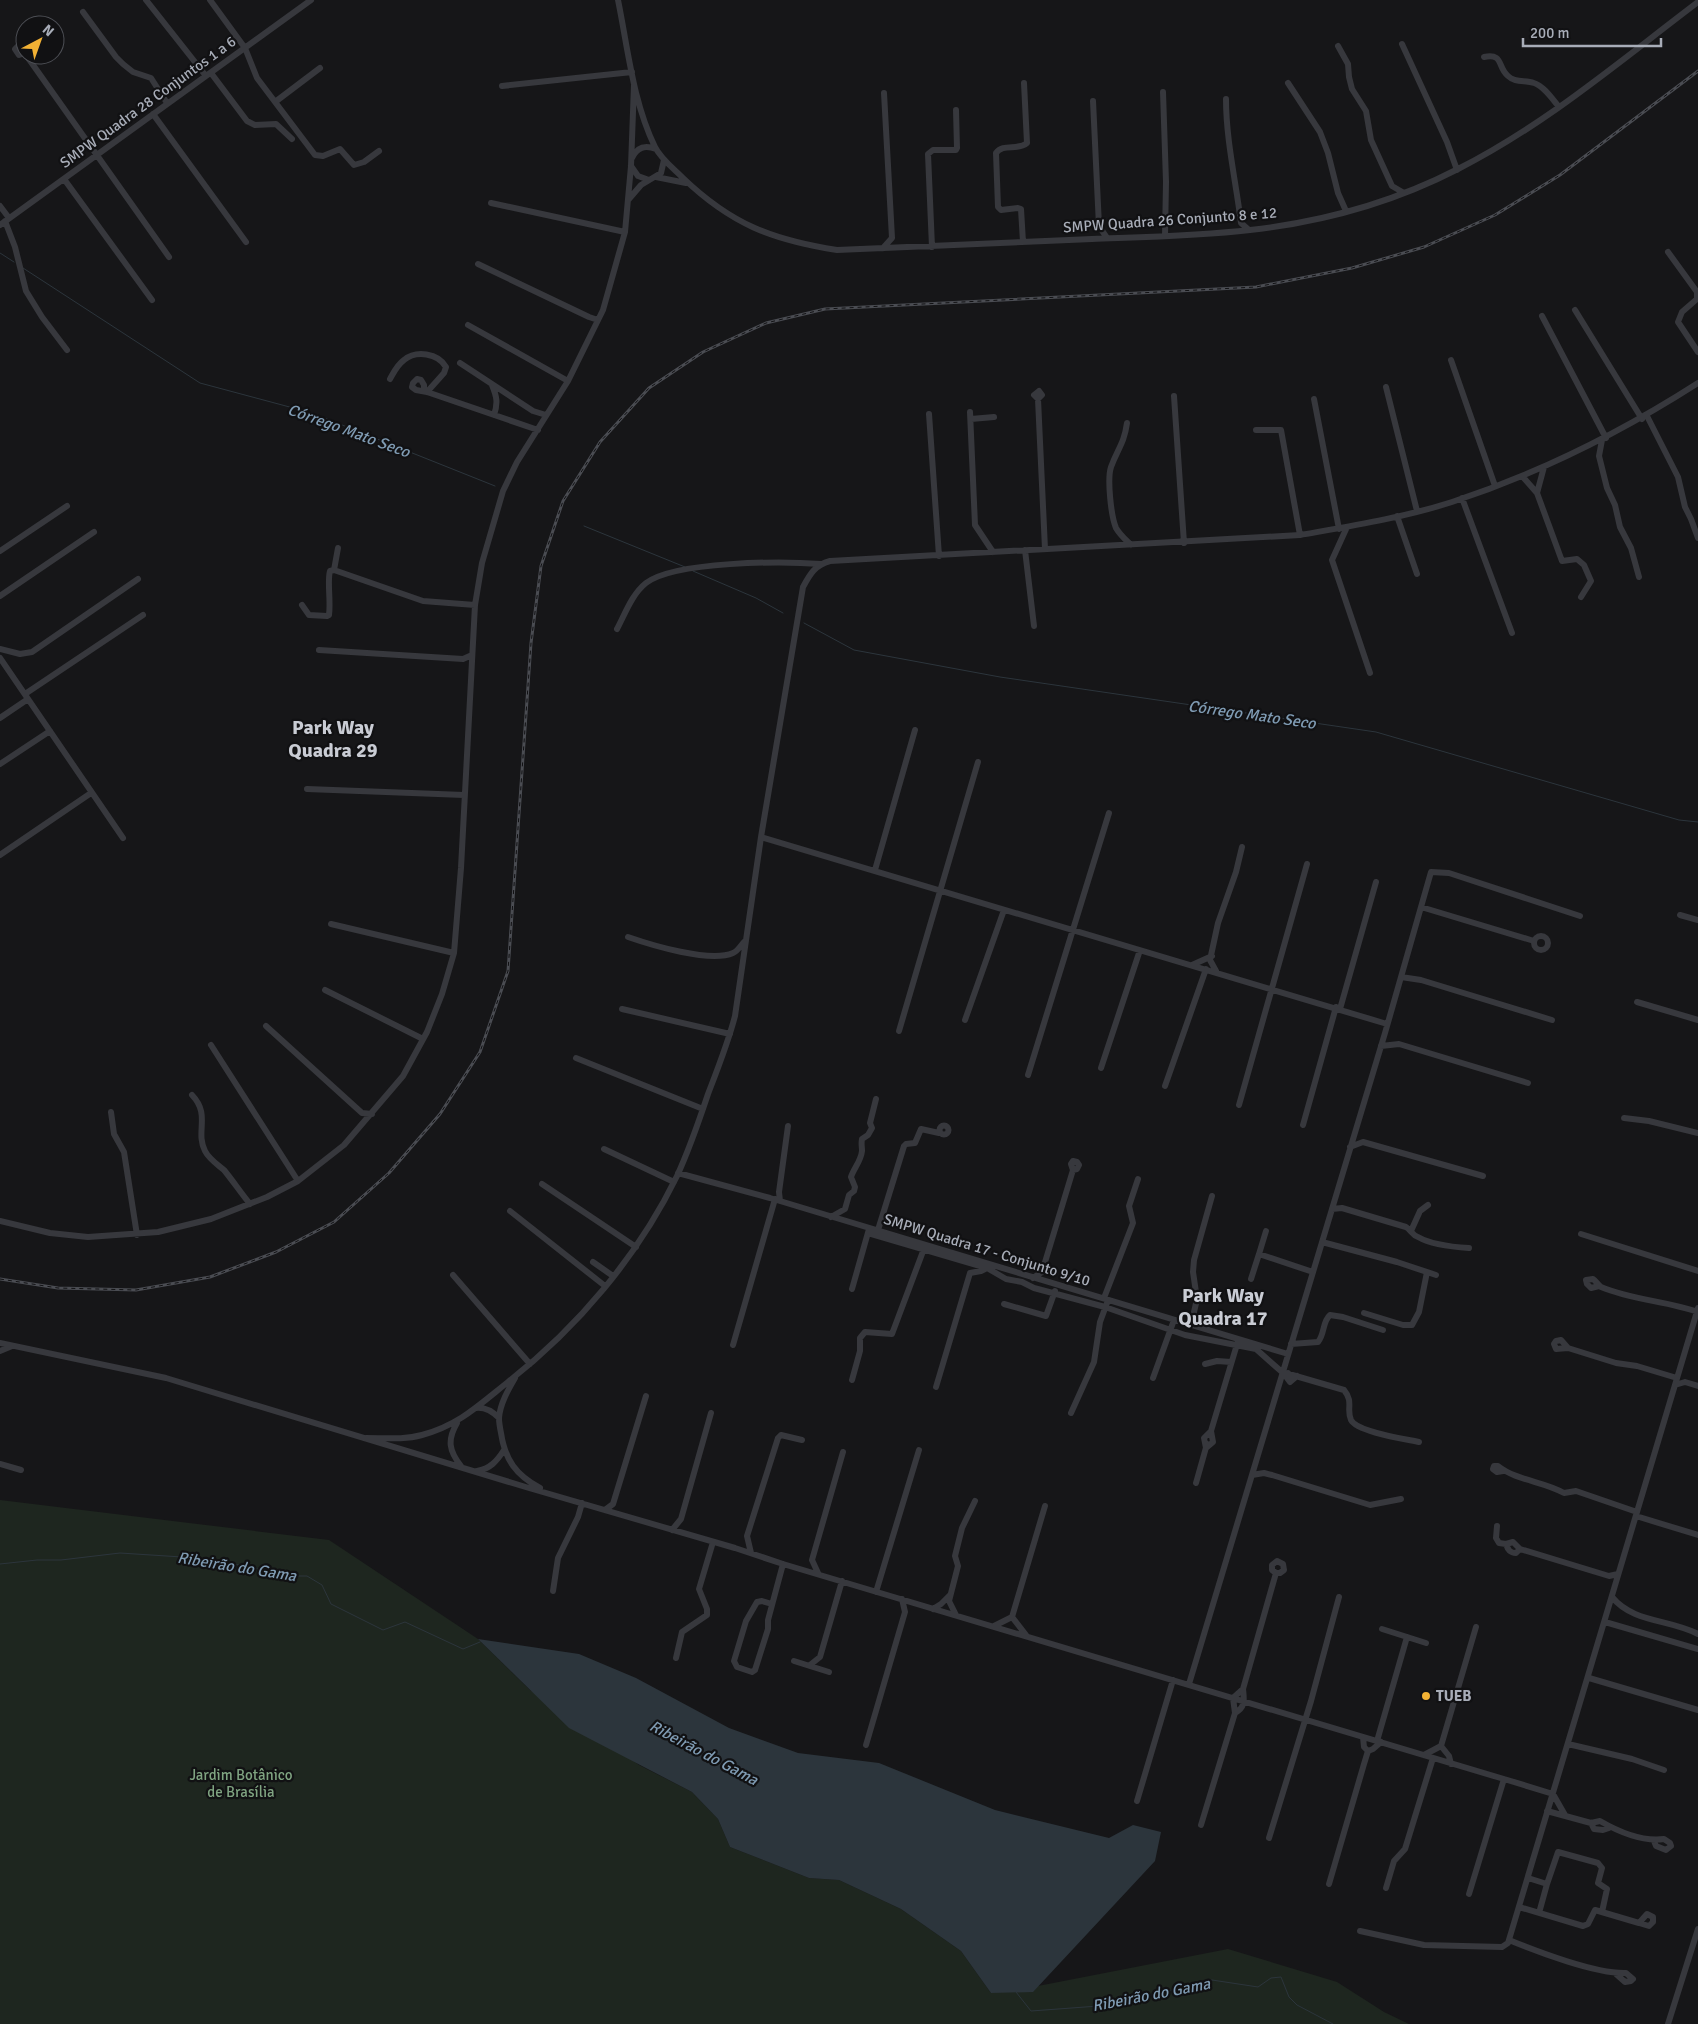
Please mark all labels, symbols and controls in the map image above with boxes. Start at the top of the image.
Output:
north arrow [15,15,65,65]
scale bar [1523,15,1660,47]
text: N [39,21,57,40]
text: 200 m [1530,24,1570,42]
street label: SMPW Quadra 28 Conjuntos 1 a 6 [57,32,239,172]
street label: SMPW Quadra 26 Conjunto 8 e 12 [1063,204,1277,236]
water label: Córrego Mato Seco [285,400,413,463]
water label: Córrego Mato Seco [1187,696,1318,734]
district label: Park Way Quadra 29 [288,715,378,763]
street label: SMPW Quadra 17 - Conjunto 9/10 [882,1210,1092,1290]
district label: Park Way Quadra 17 [1178,1283,1268,1331]
water label: Ribeirão do Gama [176,1548,299,1586]
place label: TUEB [1436,1687,1472,1705]
marker: TUEB [1420,1690,1432,1702]
water label: Ribeirão do Gama [646,1716,762,1790]
park label: Jardim Botânico de Brasília [189,1766,293,1801]
water label: Ribeirão do Gama [1090,1974,1213,2016]

